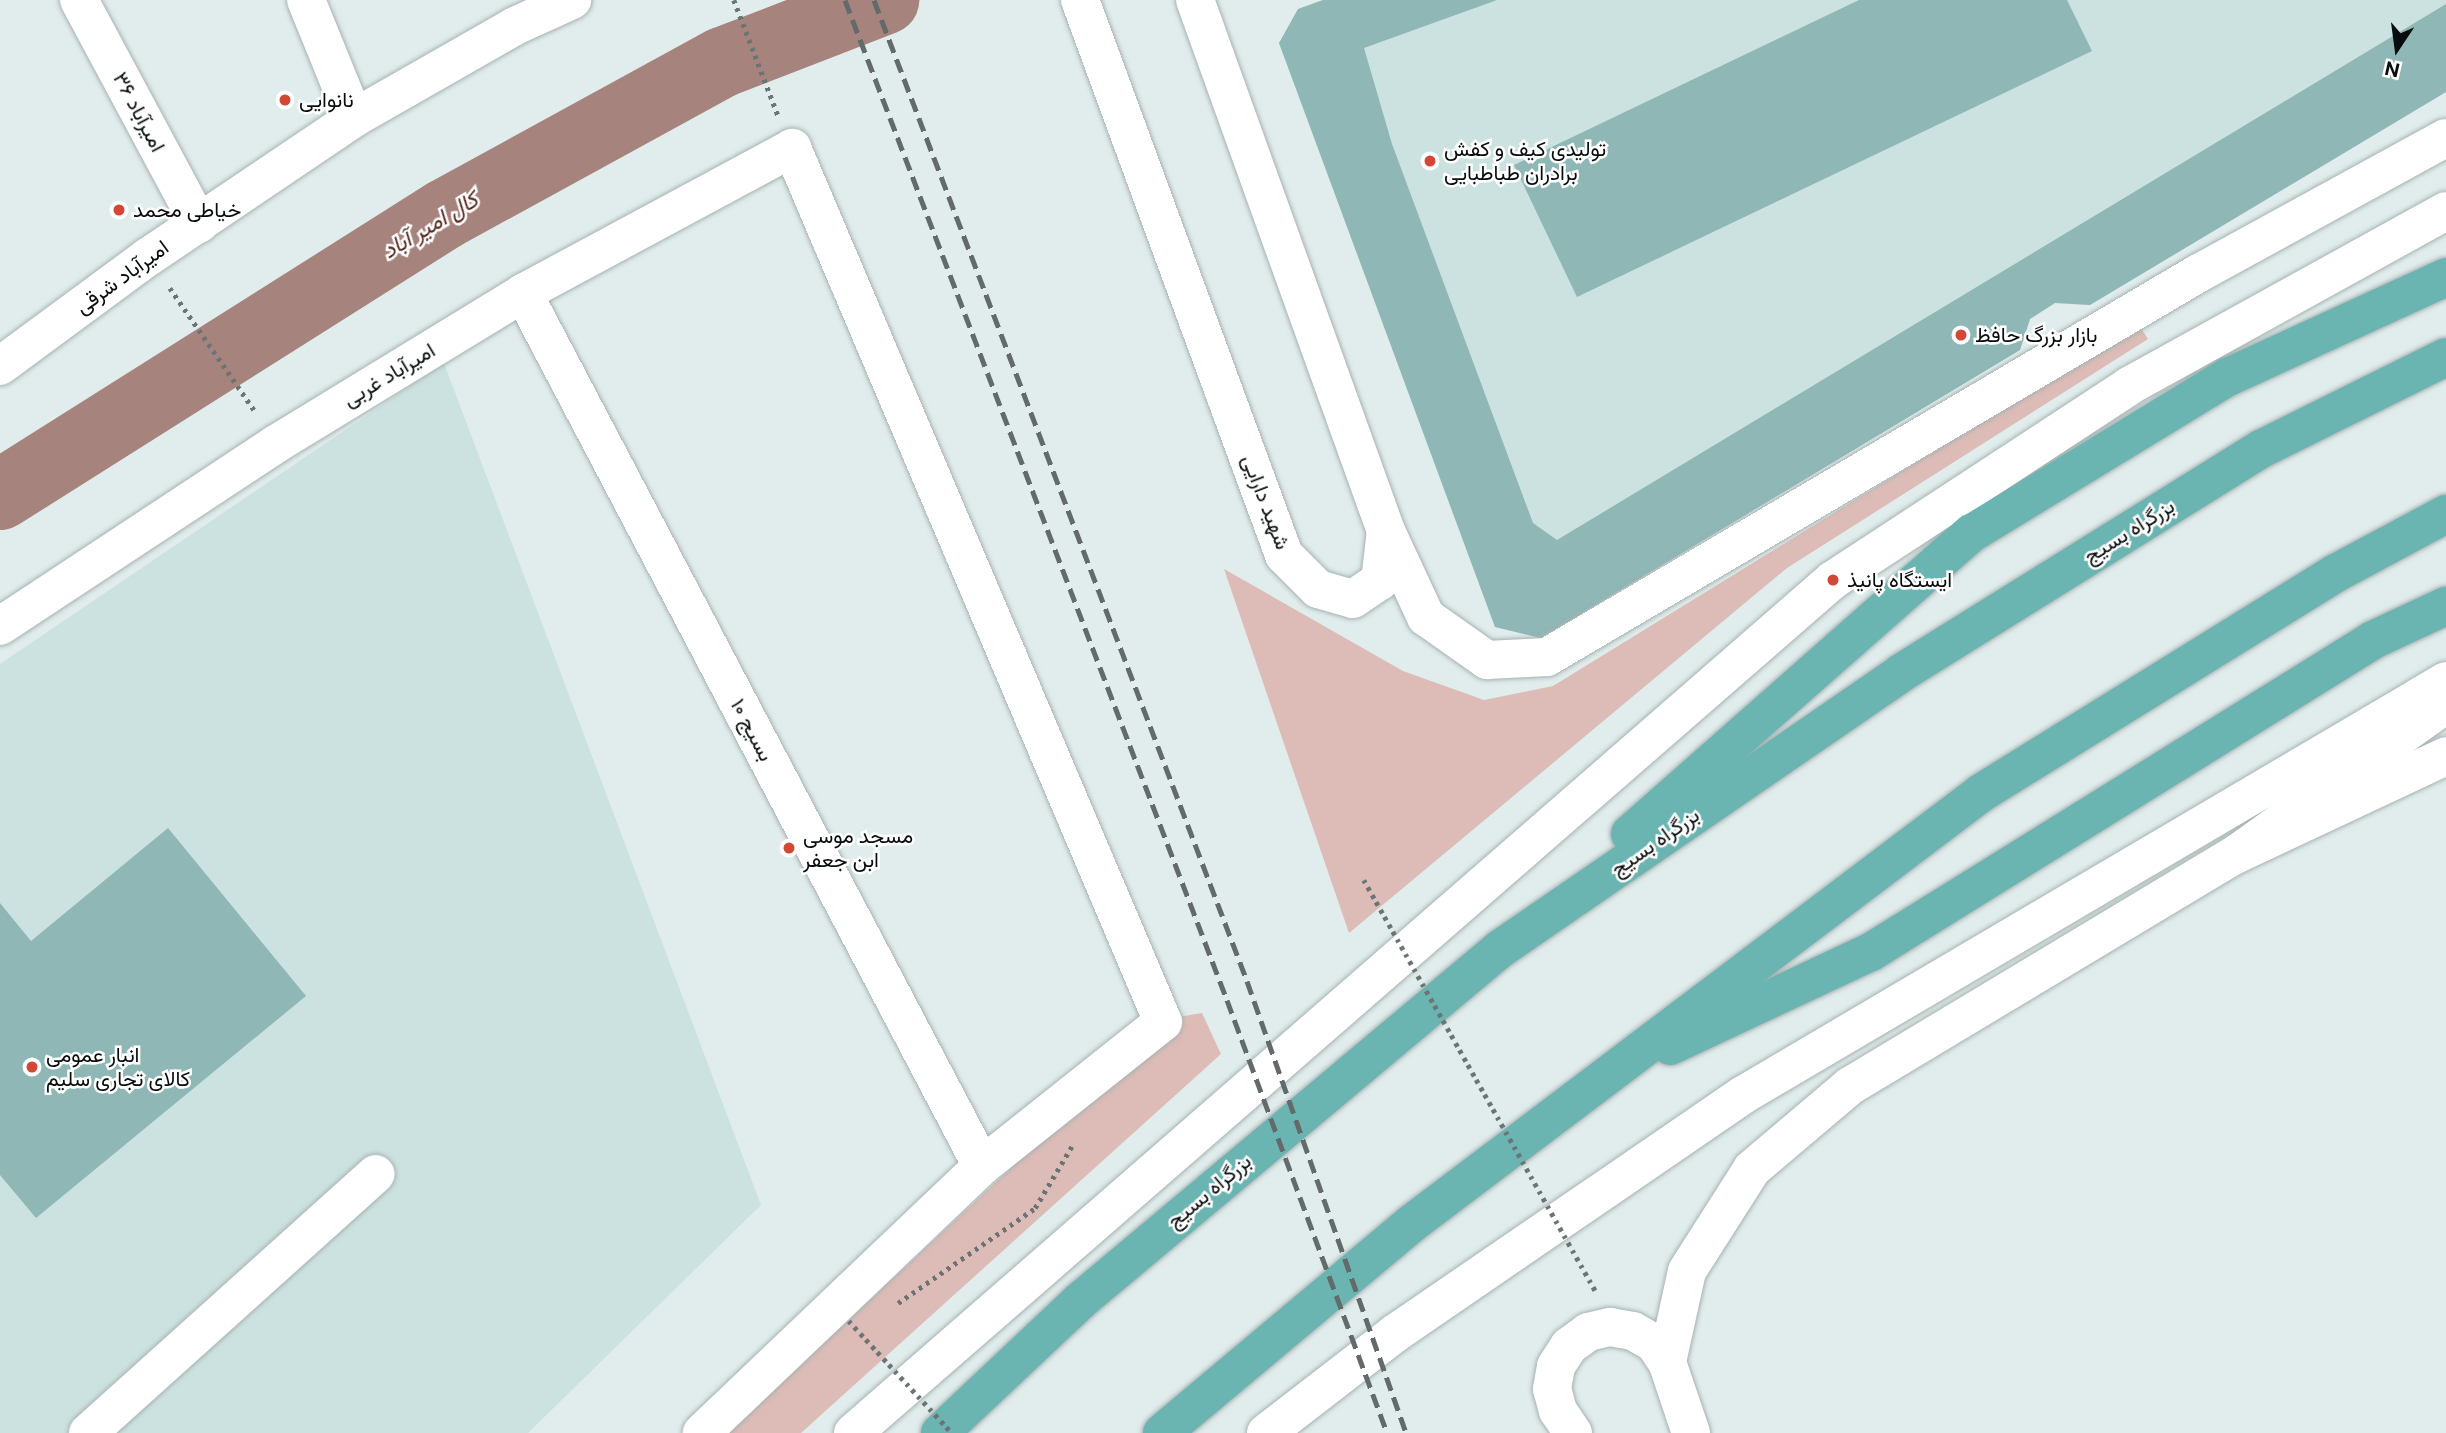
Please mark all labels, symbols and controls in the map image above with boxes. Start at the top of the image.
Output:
north arrow [2362,14,2432,84]
text: N [2383,57,2402,82]
street label: امیرآباد ۳۶ [107,68,171,156]
place label: نانوایی [299,87,354,113]
marker: نانوایی [277,92,293,108]
place label: تولیدی کیف و کفش برادران طباطبایی [1444,136,1606,186]
marker: تولیدی کیف و کفش برادران طباطبایی [1422,153,1438,169]
water label: کال امیر آباد [377,186,483,264]
place label: خیاطی محمد [133,197,241,223]
marker: خیاطی محمد [111,202,127,218]
street label: امیرآباد شرقی [70,235,174,319]
place label: بازار بزرگ حافظ [1975,322,2098,348]
marker: بازار بزرگ حافظ [1953,327,1969,343]
street label: امیرآباد غربی [338,338,440,412]
street label: شهید دارایی [1236,451,1296,553]
street label: بزرگراه بسیج [2079,493,2179,569]
place label: ایستگاه پانیذ [1847,567,1952,593]
marker: ایستگاه پانیذ [1825,572,1841,588]
street label: بسیج ۱۰ [725,694,779,766]
street label: بزرگراه بسیج [1606,802,1704,882]
place label: مسجد موسی ابن جعفر [803,823,913,873]
marker: مسجد موسی ابن جعفر [781,840,797,856]
place label: انبار عمومی کالای تجاری سلیم [46,1042,190,1092]
marker: انبار عمومی کالای تجاری سلیم [24,1059,40,1075]
street label: بزرگراه بسیج [1162,1149,1256,1233]

